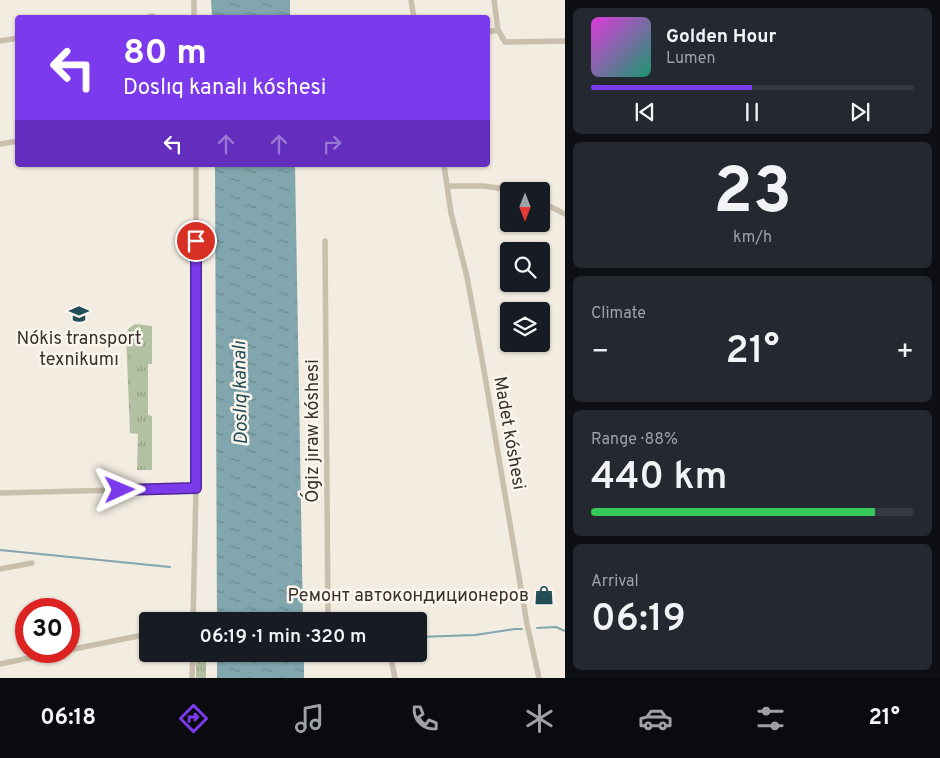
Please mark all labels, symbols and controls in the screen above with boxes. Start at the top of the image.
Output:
text: Golden Hour [666,25,777,49]
text: 80 m [123,32,207,76]
icon: left [40,35,105,100]
text: Lumen [666,49,716,69]
text: Doslıq kanalı kóshesi [123,75,326,102]
icon: previous [631,98,659,126]
icon: pause [738,98,766,126]
icon: next [846,98,874,126]
icon: left [159,130,187,158]
icon: ahead [212,130,240,158]
icon: ahead [265,130,293,158]
icon: right [318,130,346,158]
text: 23 [713,154,792,236]
north arrow [500,182,550,232]
map controls [500,182,550,352]
pin [175,220,217,262]
icon: arrive [182,227,210,255]
text: km/h [733,228,772,248]
button: search [500,242,550,292]
button: layers [500,302,550,352]
school or university icon: Nókis transport texnikumı [68,303,90,325]
text: Climate [591,304,646,324]
place label: Nókis transport texnikumı [16,328,142,372]
text: 21° [726,328,779,377]
text: − [591,335,609,371]
text: + [896,335,914,371]
water label: Doslıq kanalı [228,341,254,445]
street label: Ógiz jıraw kóshesi [300,359,325,503]
street label: Madet kóshesi [487,375,530,492]
text: Range · 88% [591,430,678,450]
text: 440 km [591,454,727,503]
position arrow [93,463,145,515]
text: Arrival [591,572,639,592]
shop icon: Ремонт автокондиционеров [533,584,555,606]
place label: Ремонт автокондиционеров [287,585,529,608]
text: 06:19 [591,596,686,645]
speed limit sign: 30 [15,598,80,663]
text: 06:19 · 1 min · 320 m [199,625,367,649]
icon: directions [176,701,211,736]
icon: music [292,701,327,736]
icon: phone [407,701,442,736]
icon: climate [522,701,557,736]
icon: car [638,701,673,736]
icon: filters [753,701,788,736]
text: 06:18 [40,705,96,732]
text: 21° [868,705,900,732]

